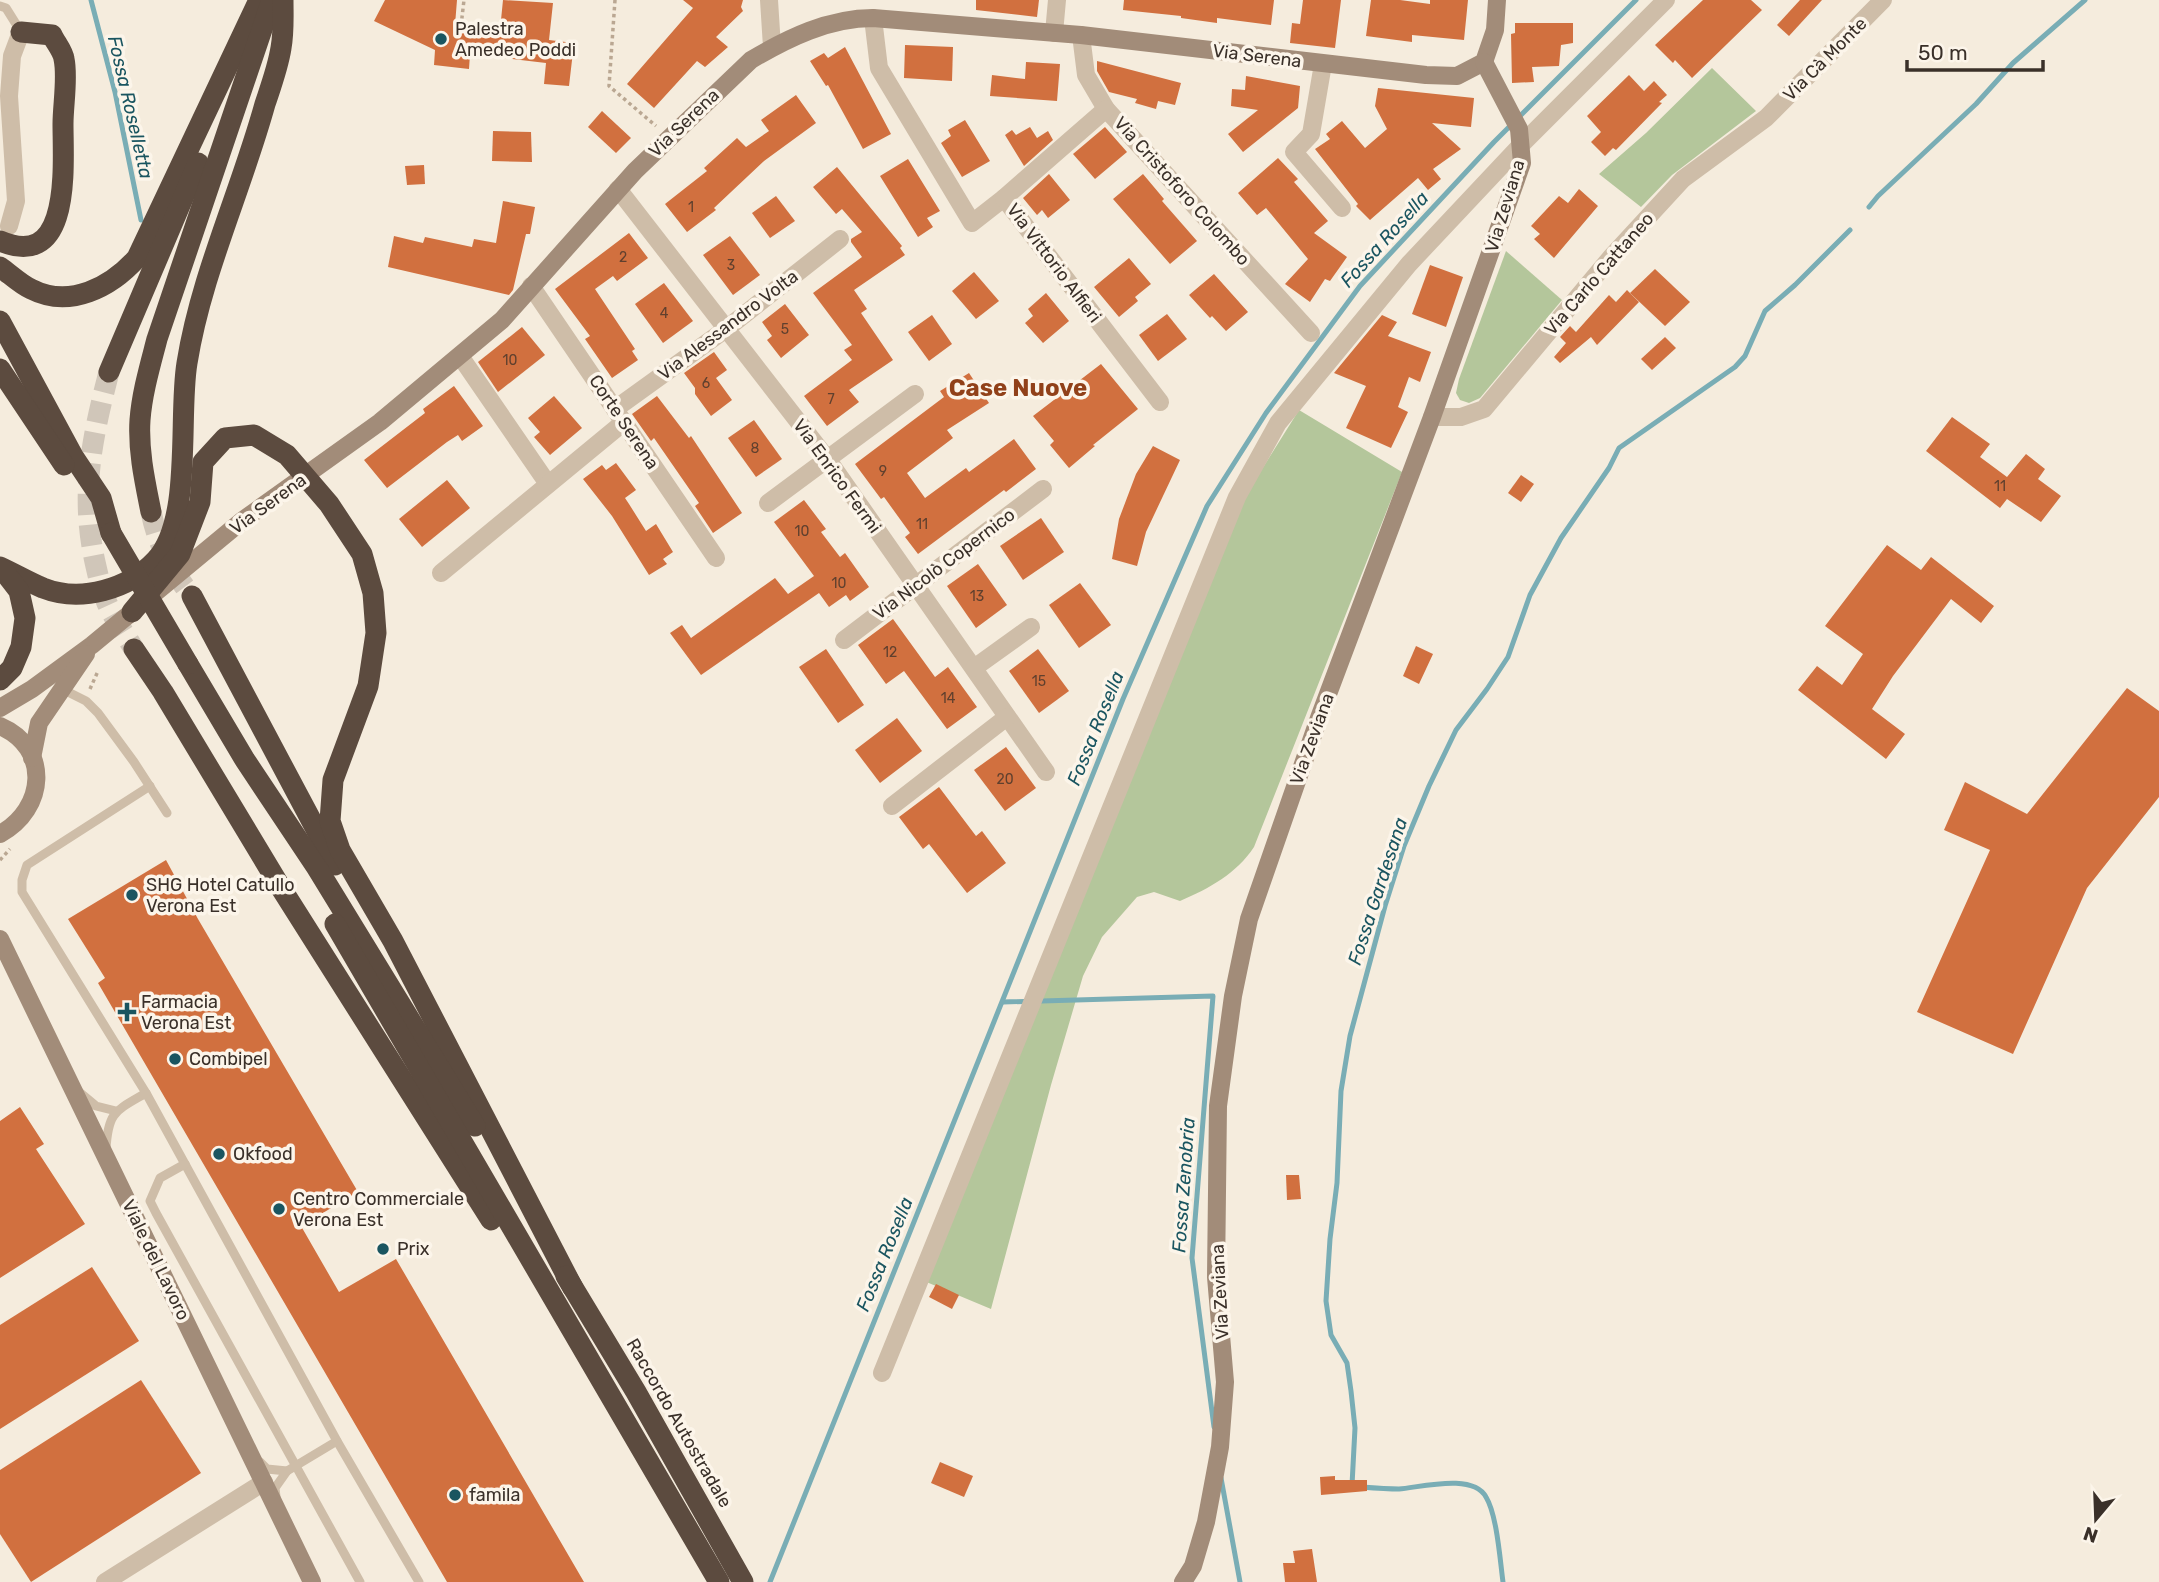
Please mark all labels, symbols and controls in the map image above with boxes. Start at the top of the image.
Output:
street label: Via Cà Monte [1779,13,1871,105]
place label: Palestra Amedeo Poddi [455,18,576,61]
scale bar [1907,28,2044,72]
marker: Palestra Amedeo Poddi [433,31,449,47]
water label: Fossa Roselletta [103,33,158,181]
street label: Via Serena [1211,40,1303,72]
text: 50 m [1918,40,1968,65]
street label: Via Serena [644,84,724,162]
street label: Via Cristoforo Colombo [1109,112,1255,270]
street label: Via Zeviana [1480,157,1530,255]
water label: Fossa Rosella [1335,187,1433,292]
house number: 1 [688,199,694,216]
street label: Via Vittorio Alfieri [1002,199,1106,327]
street label: Via Carlo Cattaneo [1540,208,1658,340]
house number: 2 [619,249,627,266]
house number: 3 [727,257,735,274]
street label: Via Alessandro Volta [654,265,802,385]
house number: 4 [660,305,669,322]
house number: 5 [781,321,789,338]
house number: 10 [503,352,518,369]
street label: Corte Serena [584,370,664,474]
district label: Case Nuove [949,374,1087,402]
house number: 6 [702,375,710,392]
house number: 7 [827,391,835,408]
street label: Via Enrico Fermi [788,415,886,537]
house number: 8 [751,440,760,457]
house number: 9 [879,463,887,480]
street label: Via Serena [225,469,311,539]
house number: 11 [1994,478,2006,495]
street label: Via Nicolò Copernico [869,503,1019,625]
house number: 11 [916,516,928,533]
house number: 10 [795,523,810,540]
house number: 10 [832,575,847,592]
house number: 13 [970,588,984,605]
house number: 12 [883,644,897,661]
water label: Fossa Rosella [1062,668,1129,789]
house number: 15 [1032,673,1046,690]
house number: 14 [941,690,956,707]
street label: Via Zeviana [1285,690,1339,788]
house number: 20 [996,771,1014,788]
water label: Fossa Gardesana [1343,815,1412,968]
place label: SHG Hotel Catullo Verona Est [146,874,295,917]
marker: SHG Hotel Catullo Verona Est [124,887,140,903]
place label: Farmacia Verona Est [141,991,231,1034]
marker: Farmacia Verona Est [119,1004,135,1020]
place label: Combipel [189,1048,268,1070]
marker: Combipel [167,1051,183,1067]
water label: Fossa Zenobria [1167,1117,1200,1253]
place label: Okfood [233,1143,293,1165]
marker: Okfood [211,1146,227,1162]
place label: Centro Commerciale Verona Est [293,1188,464,1231]
water label: Fossa Rosella [851,1194,918,1315]
street label: Viale del Lavoro [117,1196,195,1324]
marker: Centro Commerciale Verona Est [271,1201,287,1217]
place label: Prix [397,1238,430,1260]
marker: Prix [375,1241,391,1257]
street label: Via Zeviana [1207,1244,1233,1340]
street label: Raccordo Autostradale [622,1335,736,1511]
place label: famila [469,1484,520,1506]
north arrow [2061,1484,2131,1554]
marker: famila [447,1487,463,1503]
text: N [2080,1522,2101,1548]

